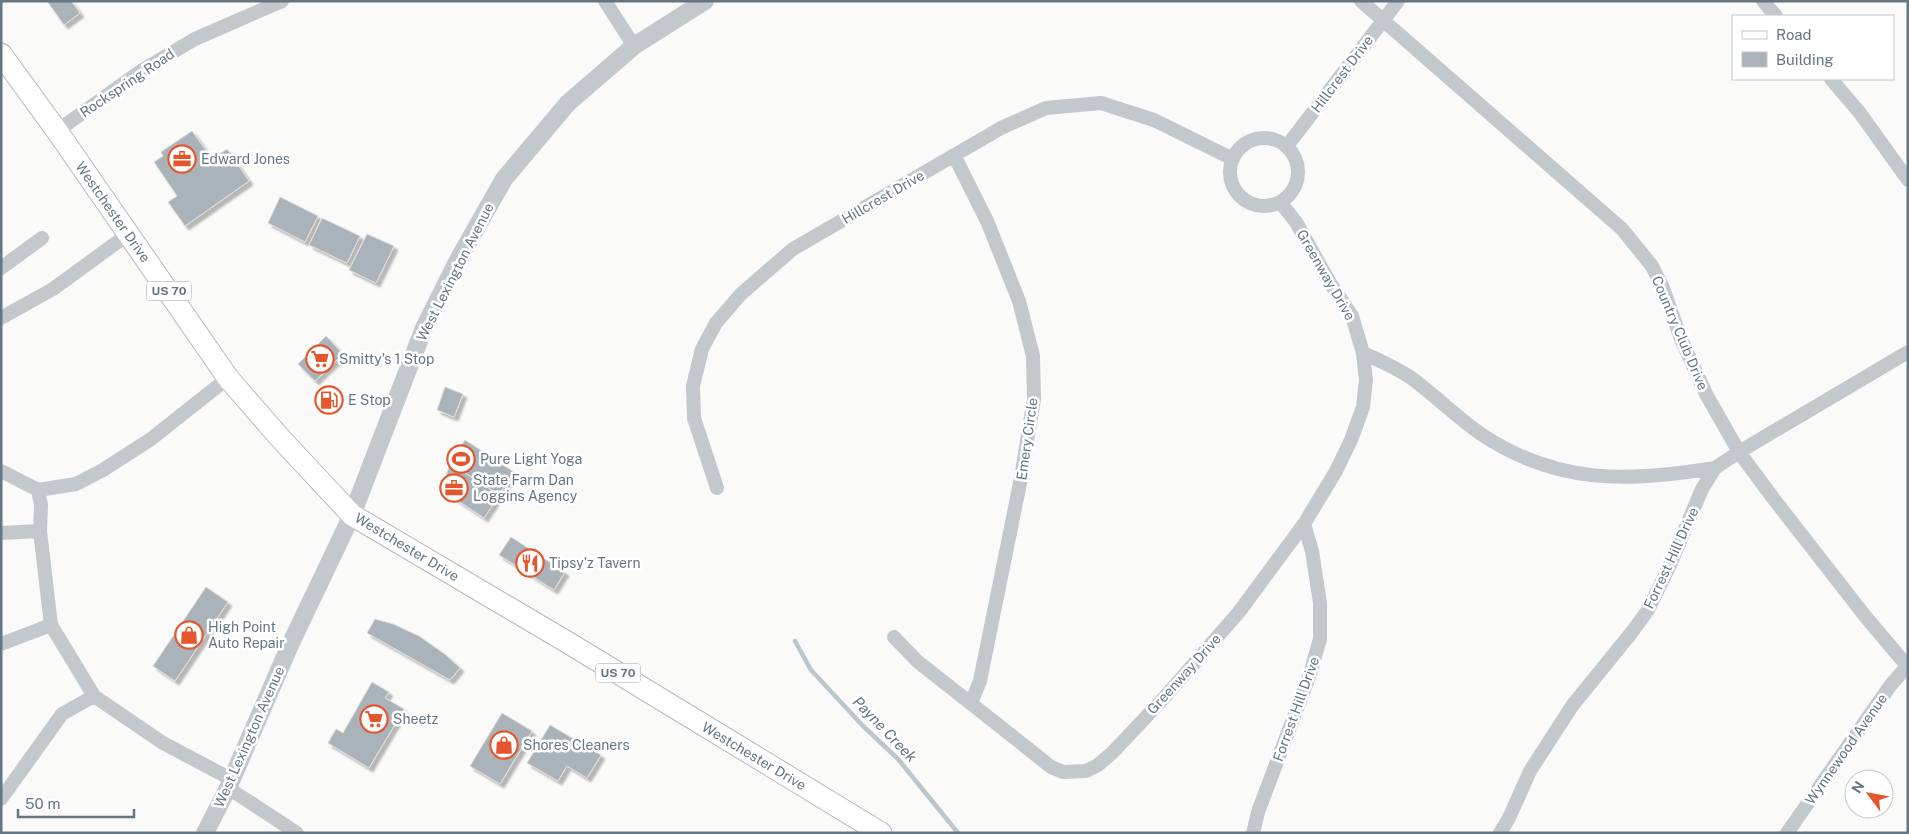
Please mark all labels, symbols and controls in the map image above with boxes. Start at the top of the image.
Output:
legend [1732,15,1894,80]
text: Road [1776,26,1812,43]
street label: Hillcrest Drive [1308,32,1376,116]
street label: Rockspring Road [77,46,177,120]
text: Building [1776,51,1834,68]
office icon: Edward Jones [167,144,197,174]
place label: Edward Jones [201,151,290,167]
street label: Westchester Drive [72,159,154,265]
street label: Hillcrest Drive [839,167,927,227]
street label: West Lexington Avenue [413,200,497,344]
street label: Greenway Drive [1294,227,1358,323]
street label: Country Club Drive [1649,273,1711,393]
road number: US 70 [146,282,192,300]
supermarket icon: Smitty's 1 Stop [305,344,335,374]
place label: Smitty's 1 Stop [339,351,434,367]
fuel station icon: E Stop [314,385,344,415]
place label: E Stop [348,392,391,408]
street label: Emery Circle [1013,397,1041,481]
sports icon: Pure Light Yoga [446,444,476,474]
place label: Pure Light Yoga [480,451,582,467]
place label: State Farm Dan Loggins Agency [473,472,578,504]
office icon: State Farm Dan Loggins Agency [439,473,469,503]
street label: Forrest Hill Drive [1641,505,1702,611]
street label: Westchester Drive [352,510,462,584]
restaurant icon: Tipsy'z Tavern [515,548,545,578]
place label: Tipsy'z Tavern [549,555,641,571]
place label: High Point Auto Repair [208,619,285,651]
shop icon: High Point Auto Repair [174,620,204,650]
street label: Greenway Drive [1144,631,1224,717]
street label: Forrest Hill Drive [1270,655,1322,763]
street label: West Lexington Avenue [211,664,287,810]
road number: US 70 [596,664,640,682]
street label: Wynnewood Avenue [1802,691,1890,807]
water label: Payne Creek [850,693,921,766]
supermarket icon: Sheetz [359,704,389,734]
place label: Sheetz [393,711,438,727]
street label: Westchester Drive [699,719,809,793]
shop icon: Shores Cleaners [489,730,519,760]
place label: Shores Cleaners [523,737,630,753]
north arrow [1844,769,1894,819]
text: N [1848,778,1868,796]
scale bar [18,786,134,818]
text: 50 m [25,795,60,812]

